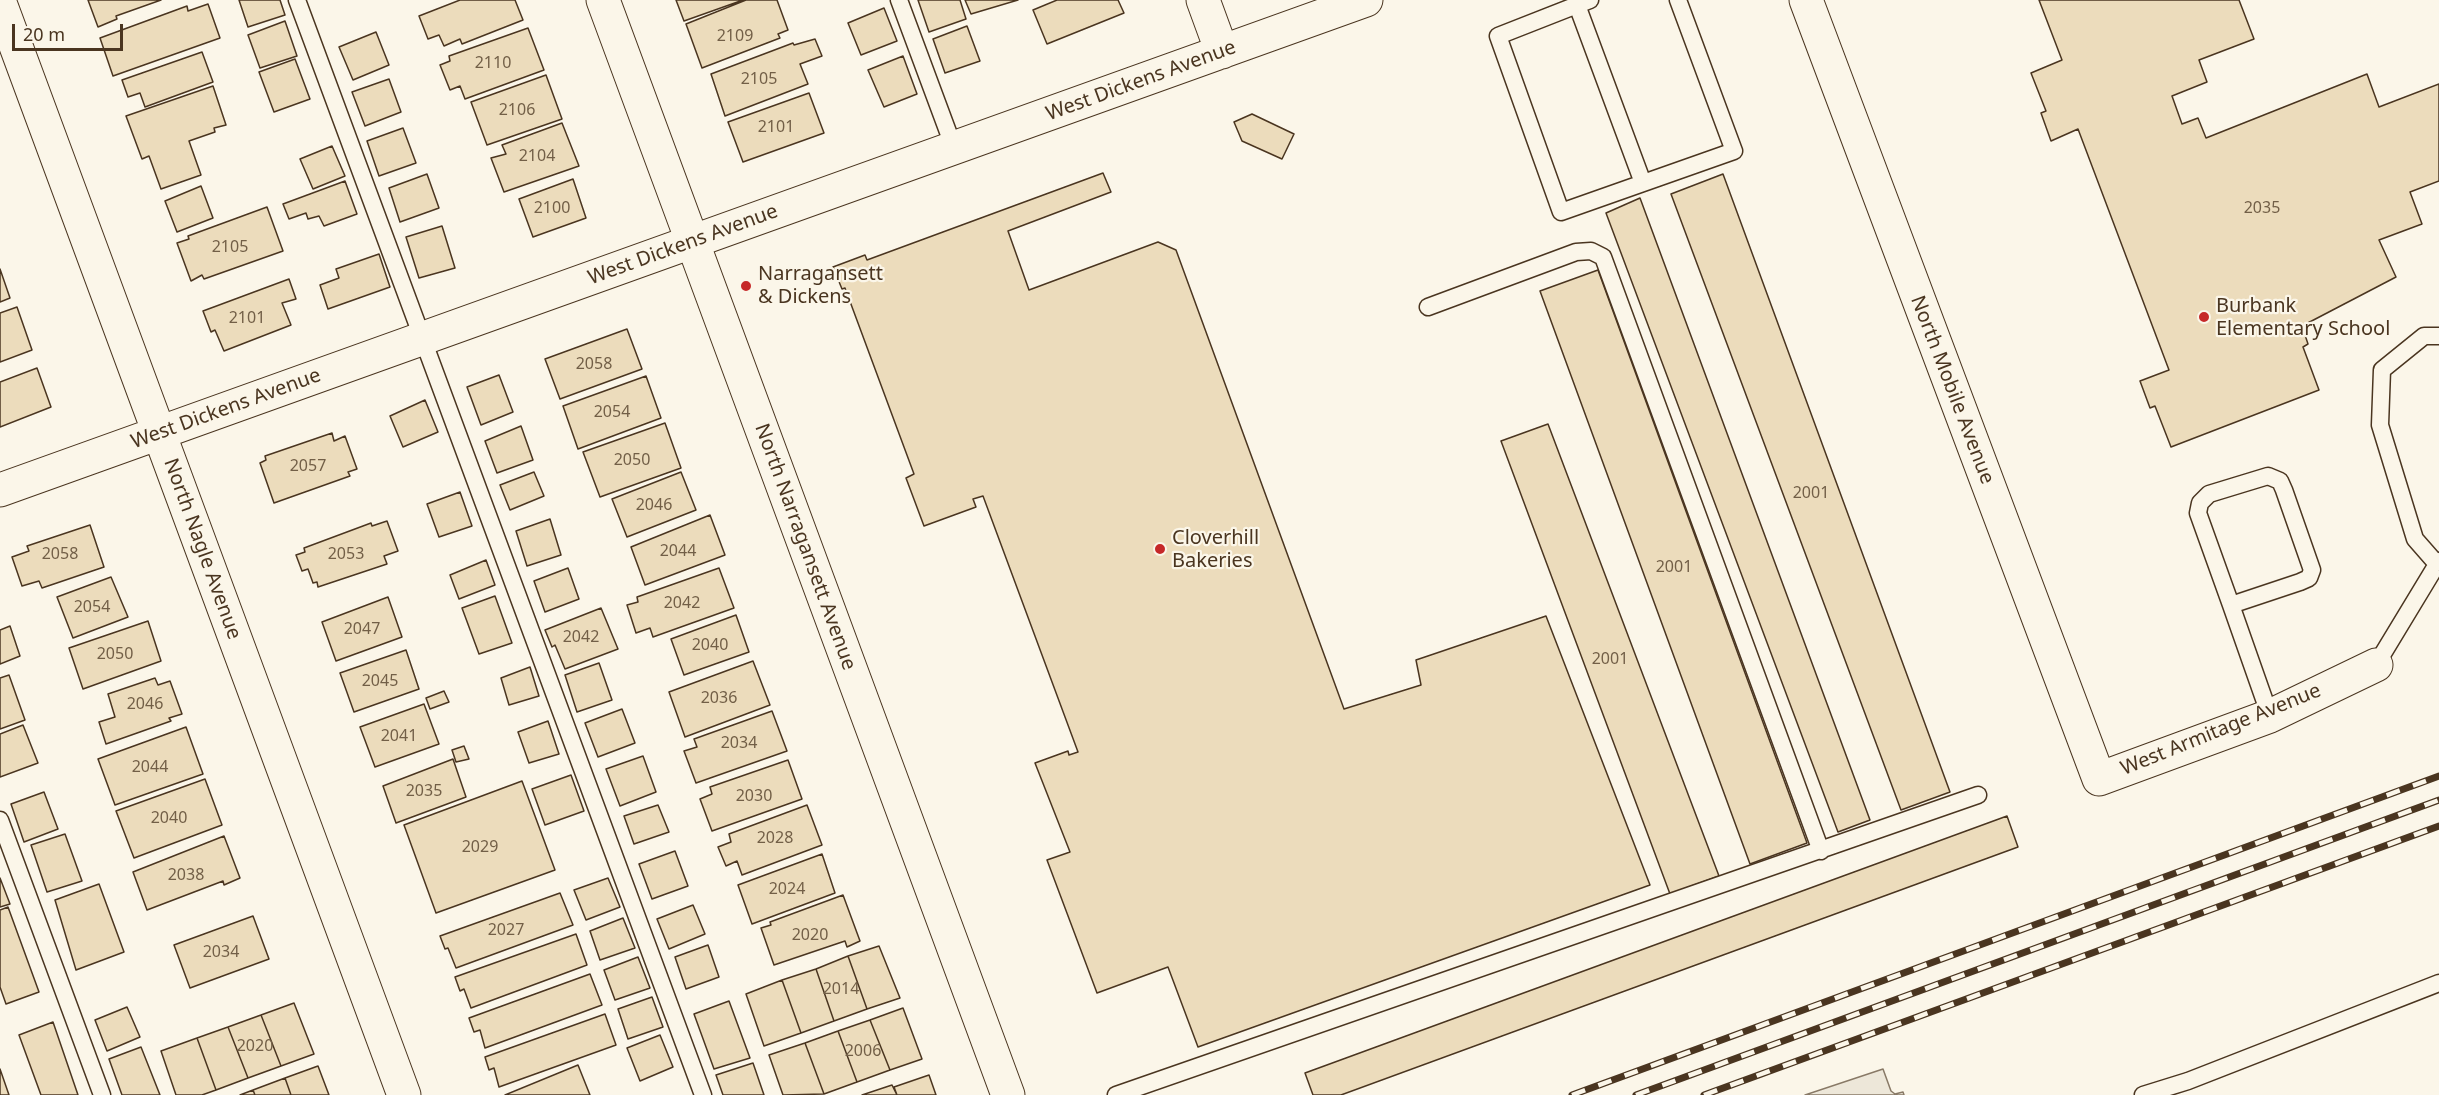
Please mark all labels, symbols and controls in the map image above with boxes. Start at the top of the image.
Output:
scale bar [15,12,126,50]
text: 20 m [23,22,65,46]
house number: 2109 [717,26,753,46]
street label: West Dickens Avenue [1043,35,1239,127]
house number: 2110 [475,53,511,73]
house number: 2105 [741,69,777,89]
house number: 2106 [499,100,535,120]
house number: 2101 [758,117,794,137]
house number: 2104 [519,146,555,166]
house number: 2100 [534,198,570,218]
house number: 2035 [2244,198,2280,218]
street label: West Dickens Avenue [585,199,781,291]
house number: 2105 [212,237,248,257]
place label: Narragansett & Dickens [758,262,883,309]
marker: Narragansett & Dickens [739,279,753,293]
street label: North Mobile Avenue [1905,292,1999,488]
place label: Burbank Elementary School [2216,294,2390,341]
house number: 2101 [229,308,265,328]
marker: Burbank Elementary School [2197,310,2211,324]
house number: 2058 [576,354,612,374]
street label: West Dickens Avenue [128,363,324,455]
house number: 2054 [594,402,630,422]
street label: North Narragansett Avenue [749,420,861,674]
house number: 2050 [614,450,650,470]
street label: North Nagle Avenue [158,455,246,643]
house number: 2057 [290,456,326,476]
house number: 2001 [1793,483,1829,503]
house number: 2046 [636,495,672,515]
place label: Cloverhill Bakeries [1172,526,1259,573]
house number: 2044 [660,541,696,561]
marker: Cloverhill Bakeries [1153,542,1167,556]
house number: 2058 [42,544,78,564]
house number: 2053 [328,544,364,564]
house number: 2001 [1656,557,1692,577]
house number: 2042 [664,593,700,613]
house number: 2054 [74,597,110,617]
house number: 2047 [344,619,380,639]
house number: 2042 [563,627,599,647]
house number: 2040 [692,635,728,655]
house number: 2050 [97,644,133,664]
house number: 2001 [1592,649,1628,669]
house number: 2045 [362,671,398,691]
street label: West Armitage Avenue [2117,679,2325,781]
house number: 2036 [701,688,737,708]
house number: 2046 [127,694,163,714]
house number: 2041 [381,726,417,746]
house number: 2034 [721,733,757,753]
house number: 2044 [132,757,168,777]
house number: 2035 [406,781,442,801]
house number: 2030 [736,786,772,806]
house number: 2040 [151,808,187,828]
house number: 2028 [757,828,793,848]
house number: 2029 [462,837,498,857]
house number: 2038 [168,865,204,885]
house number: 2024 [769,879,805,899]
house number: 2027 [488,920,524,940]
house number: 2020 [792,925,828,945]
house number: 2034 [203,942,239,962]
house number: 2014 [823,979,859,999]
house number: 2020 [237,1036,273,1056]
house number: 2006 [845,1041,881,1061]

